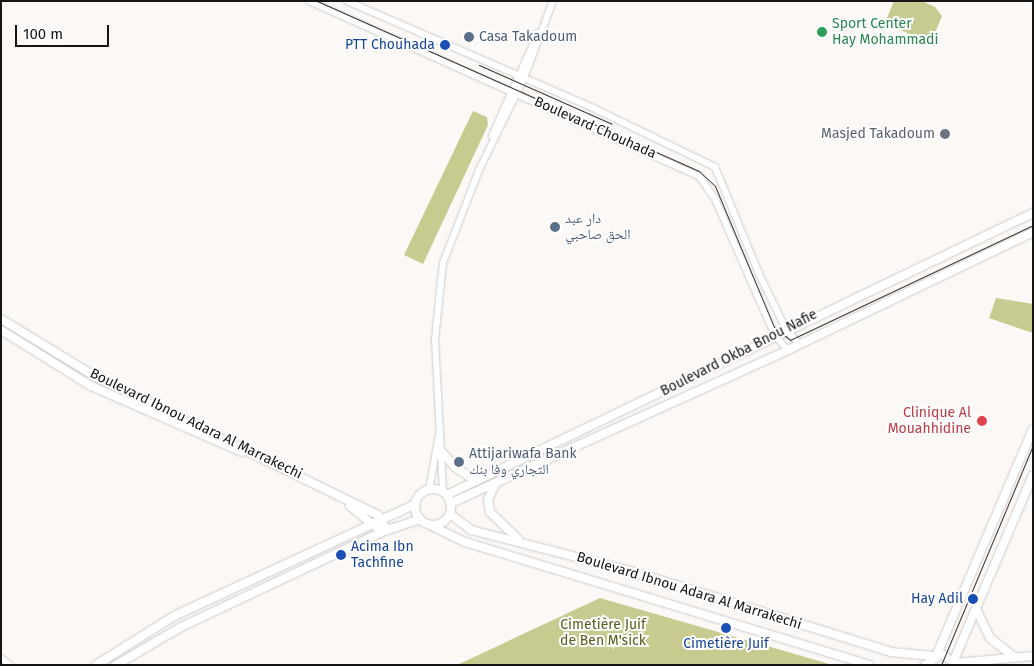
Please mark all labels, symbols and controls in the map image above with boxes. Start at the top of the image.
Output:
scale bar [18,15,111,47]
place label: Sport Center Hay Mohammadi [832,16,938,48]
text: 100 m [23,25,63,43]
marker: Sport Center Hay Mohammadi [816,26,828,38]
place label: Casa Takadoum [479,29,577,45]
marker: Casa Takadoum [463,31,475,43]
place label: PTT Chouhada [345,37,435,53]
marker: PTT Chouhada [439,39,451,51]
street label: Boulevard Chouhada [531,94,659,162]
place label: Masjed Takadoum [821,126,935,142]
marker: Masjed Takadoum [939,128,951,140]
place label: دار عبد الحق صاحبي [565,211,630,243]
marker: دار عبد الحق صاحبي [549,221,561,233]
street label: Boulevard Okba Bnou Nafie [658,306,820,400]
street label: Boulevard Ibnou Adara Al Marrakechi [87,365,305,483]
place label: Clinique Al Mouahhidine [888,405,971,438]
marker: Clinique Al Mouahhidine [975,414,989,428]
place label: Attijariwafa Bank التجاري وفا بنك [469,446,577,478]
marker: Attijariwafa Bank التجاري وفا بنك [453,456,465,468]
place label: Acima Ibn Tachfine [351,539,414,572]
marker: Acima Ibn Tachfine [335,549,347,561]
street label: Boulevard Ibnou Adara Al Marrakechi [574,549,804,633]
place label: Hay Adil [911,591,963,607]
marker: Hay Adil [967,593,979,605]
park label: Cimetière Juif de Ben M'sick [560,617,646,650]
marker: Cimetière Juif [720,622,732,634]
place label: Cimetière Juif [683,636,769,652]

